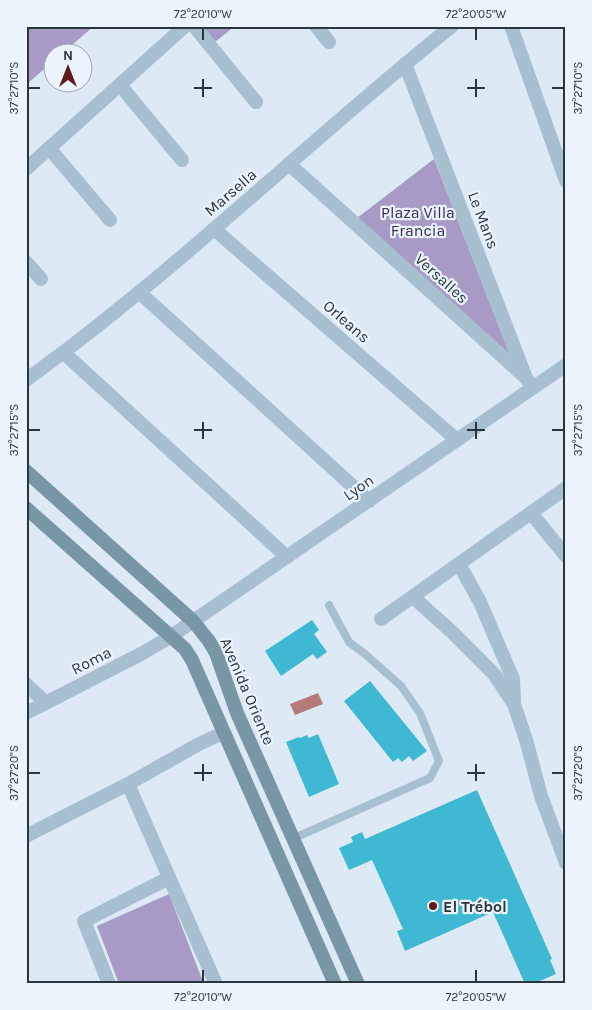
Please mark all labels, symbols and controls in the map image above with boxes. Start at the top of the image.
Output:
text: 72°20'10"W [174,7,232,21]
text: 72°20'05"W [446,7,507,21]
north arrow [42,42,92,92]
text: N [63,47,73,64]
text: 37°27'10"S [7,61,21,115]
text: 37°27'10"S [571,61,585,115]
street label: Marsella [200,165,260,220]
street label: Le Mans [464,189,503,252]
park label: Plaza Villa Francia [381,203,455,240]
street label: Versalles [411,249,472,307]
street label: Orleans [319,296,374,347]
text: 37°27'15"S [7,404,21,456]
text: 37°27'15"S [571,404,585,456]
street label: Lyon [339,470,377,505]
street label: Avenida Oriente [216,635,279,748]
street label: Roma [68,642,114,679]
text: 37°27'20"S [7,745,21,801]
text: 37°27'20"S [571,745,585,801]
place label: El Trébol [443,897,507,916]
marker: El Trébol [427,900,439,912]
text: 72°20'10"W [174,990,232,1004]
text: 72°20'05"W [446,990,507,1004]

